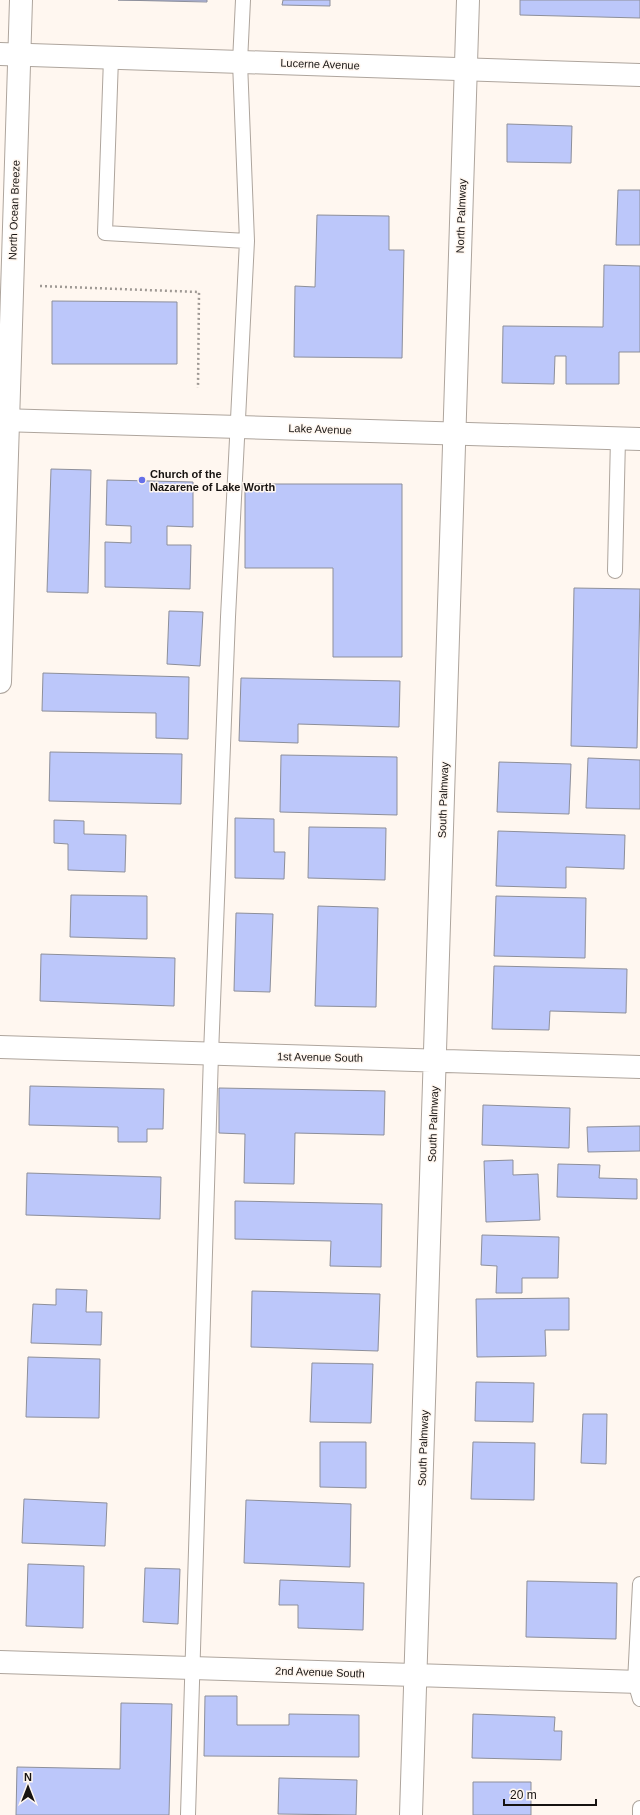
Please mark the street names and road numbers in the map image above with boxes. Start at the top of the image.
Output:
street label: Lucerne Avenue [280,57,360,71]
street label: North Ocean Breeze [6,160,22,260]
street label: North Palmway [454,178,468,253]
street label: Lake Avenue [288,422,352,436]
street label: South Palmway [436,761,450,838]
street label: 1st Avenue South [277,1050,363,1064]
street label: South Palmway [426,1085,440,1162]
street label: South Palmway [416,1409,430,1486]
street label: 2nd Avenue South [275,1664,365,1680]

